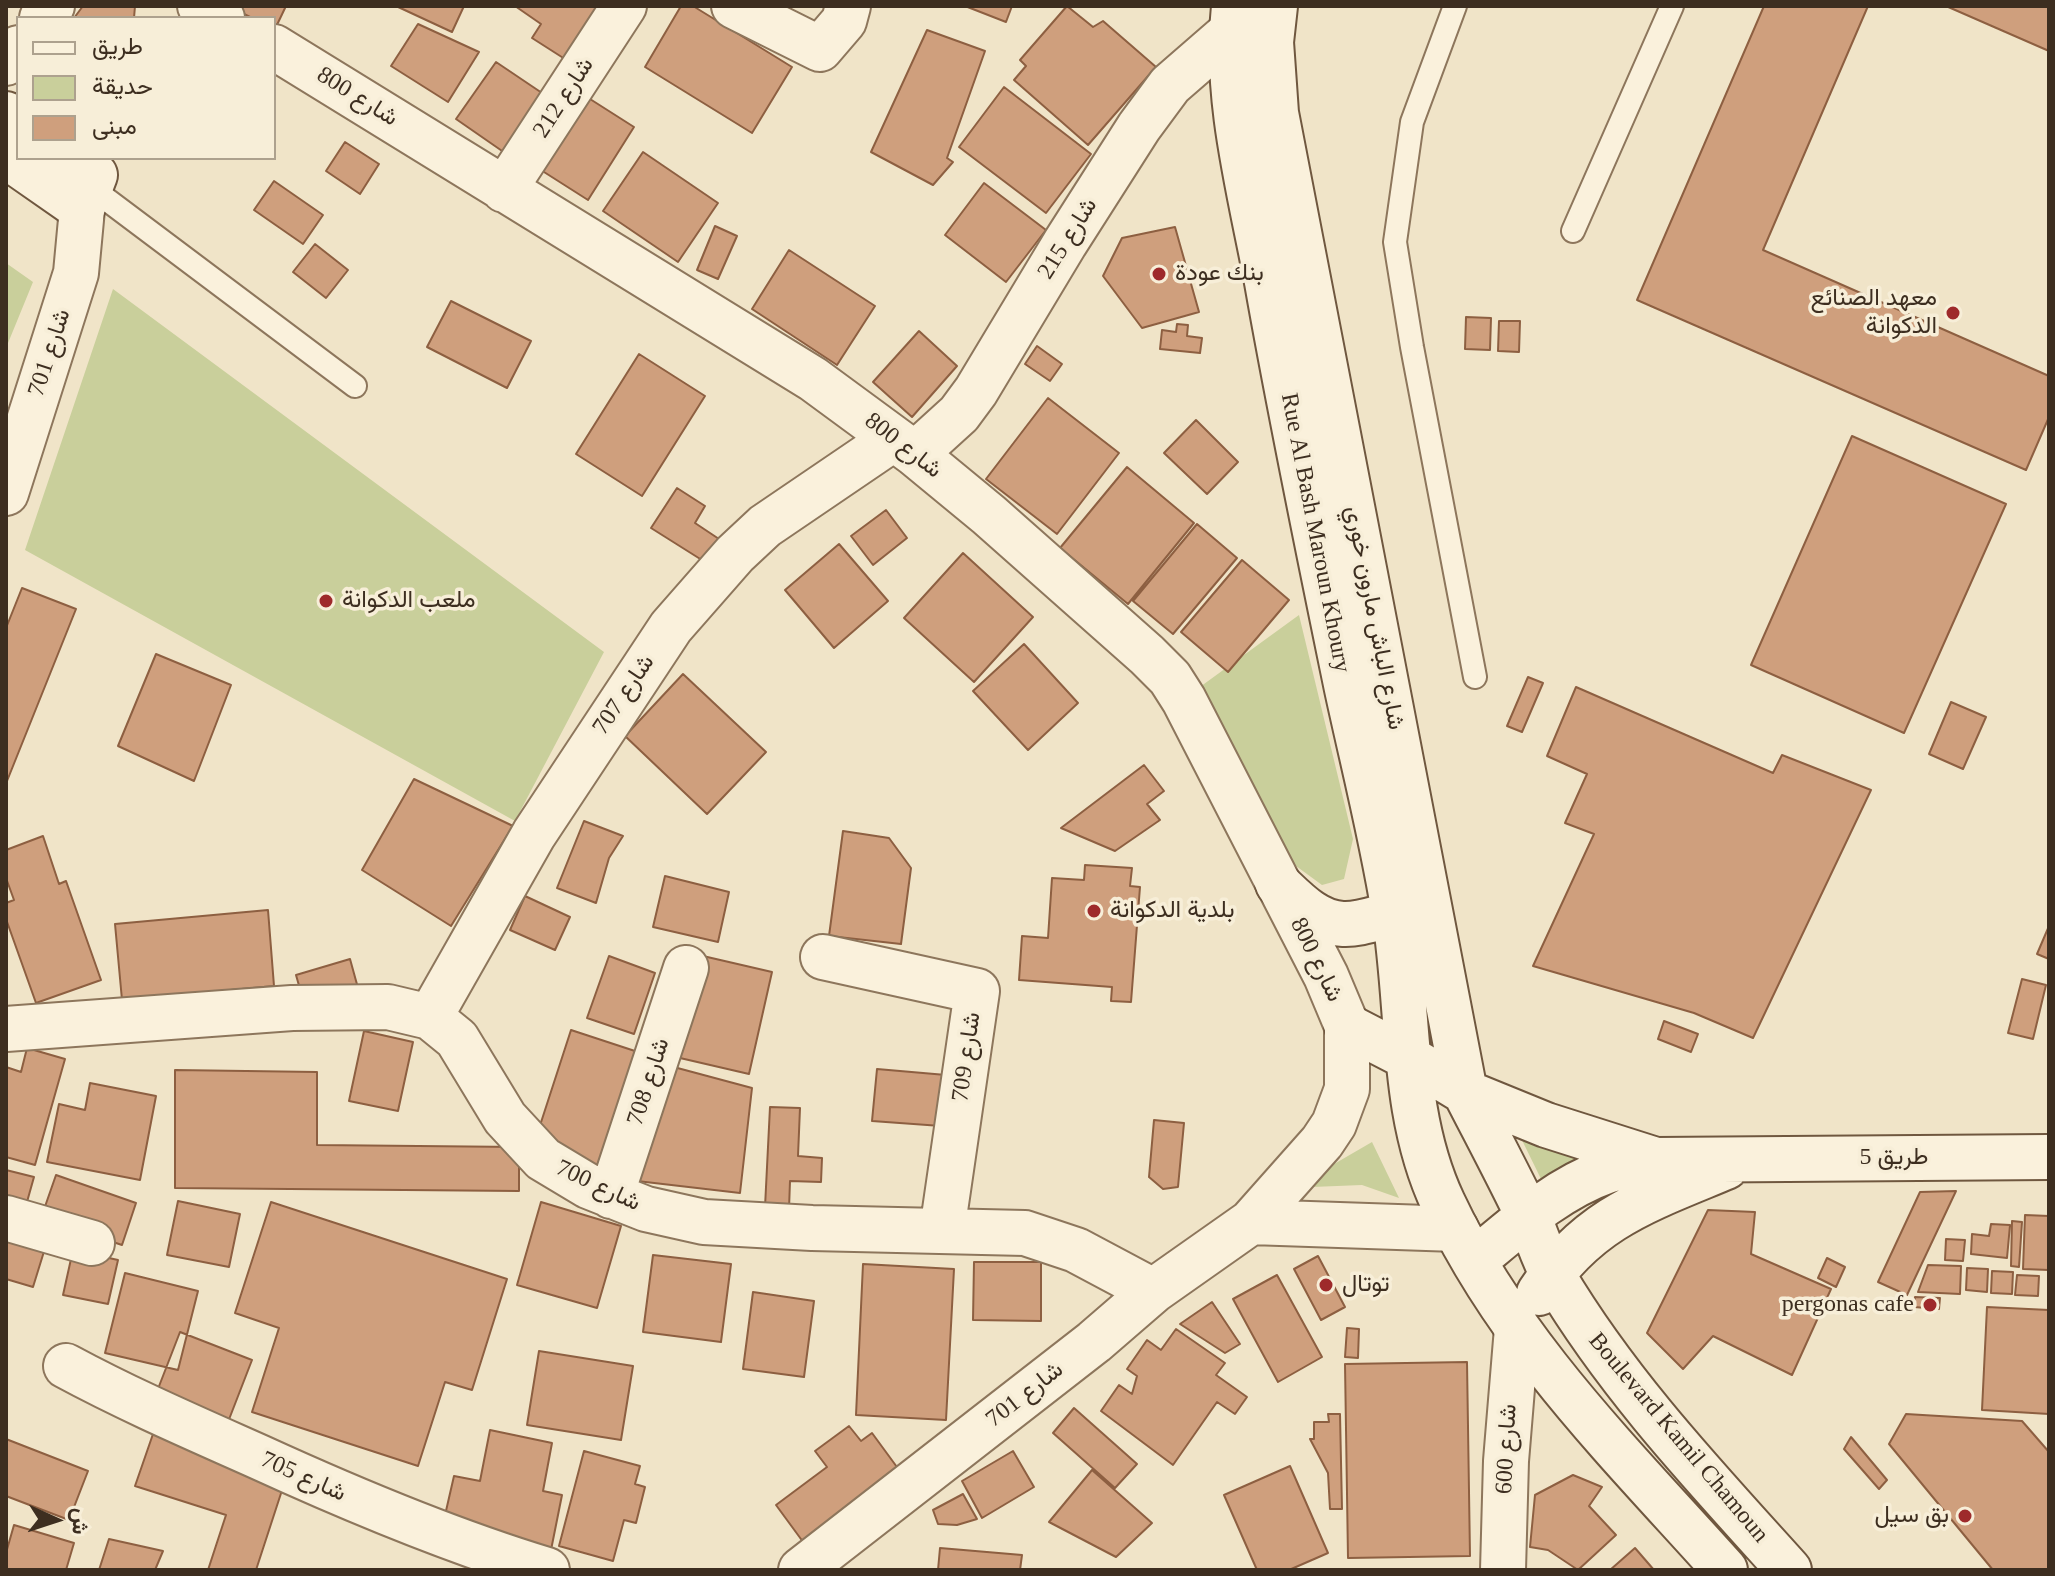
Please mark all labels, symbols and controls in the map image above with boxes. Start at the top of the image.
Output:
legend [16,16,276,160]
text: طريق [92,33,143,59]
street label: شارع 212 [527,52,601,144]
street label: 800 شارع [311,61,403,133]
text: حديقة [92,73,153,99]
text: مبنى [92,113,137,139]
street label: شارع 215 [1032,193,1104,285]
place label: بنك عودة [1175,260,1264,288]
marker: بنك عودة [1150,265,1168,283]
place label: معهد الصنائع الدكوانة [1810,285,1937,341]
marker: معهد الصنائع الدكوانة [1944,304,1962,322]
street label: شارع 701 [22,306,78,400]
street label: Rue Al Bash Maroun Khoury [1274,391,1356,675]
street label: 800 شارع [859,407,947,485]
street label: شارع الباش مارون خوري [1338,504,1410,732]
place label: ملعب الدكوانة [342,587,476,615]
marker: ملعب الدكوانة [317,592,335,610]
street label: شارع 707 [587,650,661,740]
place label: بلدية الدكوانة [1110,897,1235,925]
marker: بلدية الدكوانة [1085,902,1103,920]
street label: 800 شارع [1283,913,1349,1007]
street label: شارع 709 [946,1010,988,1104]
street label: شارع 708 [621,1035,677,1129]
street label: طريق 5 [1860,1144,1928,1172]
street label: شارع 700 [551,1154,645,1218]
place label: توتال [1342,1271,1390,1299]
marker: توتال [1317,1276,1335,1294]
place label: pergonas cafe [1782,1291,1914,1319]
marker: pergonas cafe [1921,1296,1939,1314]
street label: Boulevard Kamil Chamoun [1582,1327,1774,1549]
street label: شارع 701 [981,1356,1069,1434]
street label: شارع 600 [1490,1403,1524,1495]
street label: شارع 705 [256,1445,350,1509]
north arrow [16,1480,96,1560]
place label: بق سيل [1874,1502,1949,1530]
text: ش [67,1507,94,1535]
marker: بق سيل [1956,1507,1974,1525]

